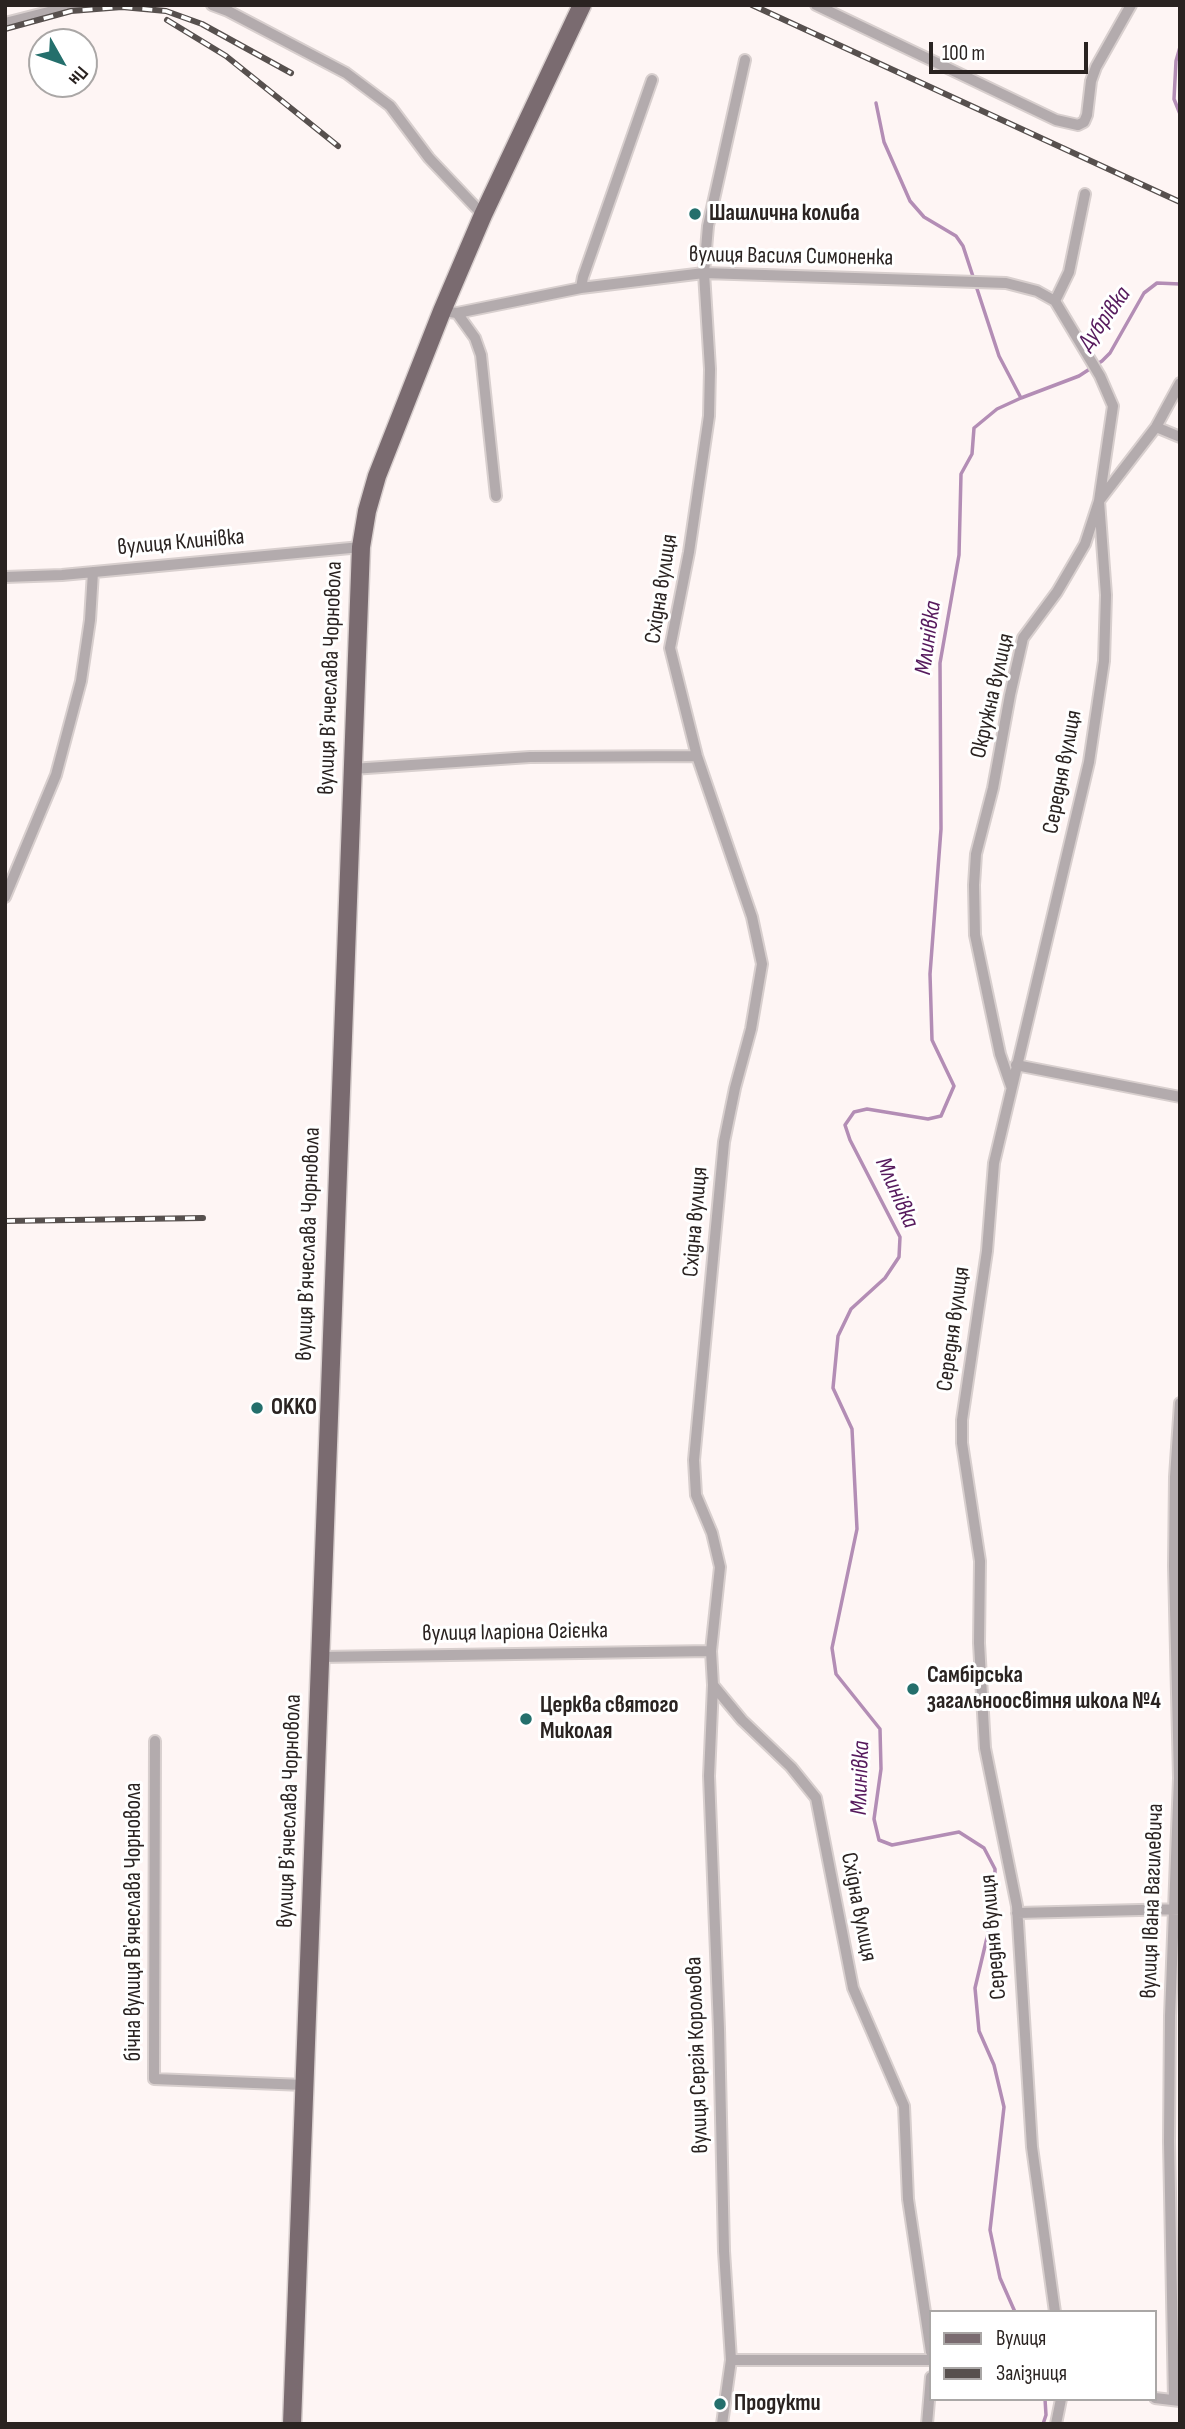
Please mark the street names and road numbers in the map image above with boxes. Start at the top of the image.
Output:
street label: вулиця Василя Симоненка [689,241,893,273]
street label: вулиця Клинівка [116,524,246,562]
street label: Східна вулиця [640,532,684,646]
street label: вулиця Вʼячеслава Чорновола [313,561,349,795]
street label: Окружна вулиця [965,631,1021,761]
street label: Середня вулиця [1037,708,1089,836]
street label: вулиця Вʼячеслава Чорновола [291,1127,327,1361]
street label: Східна вулиця [677,1166,715,1278]
street label: Середня вулиця [932,1265,976,1393]
street label: вулиця Іларіона Огієнка [422,1618,608,1648]
street label: вулиця Вʼячеслава Чорновола [272,1694,308,1928]
street label: бічна вулиця Вʼячеслава Чорновола [120,1783,148,2061]
street label: вулиця Івана Вагилевича [1136,1803,1170,1999]
street label: Східна вулиця [834,1850,882,1964]
street label: Середня вулиця [975,1873,1013,2001]
street label: вулиця Сергія Корольова [681,1956,715,2154]

